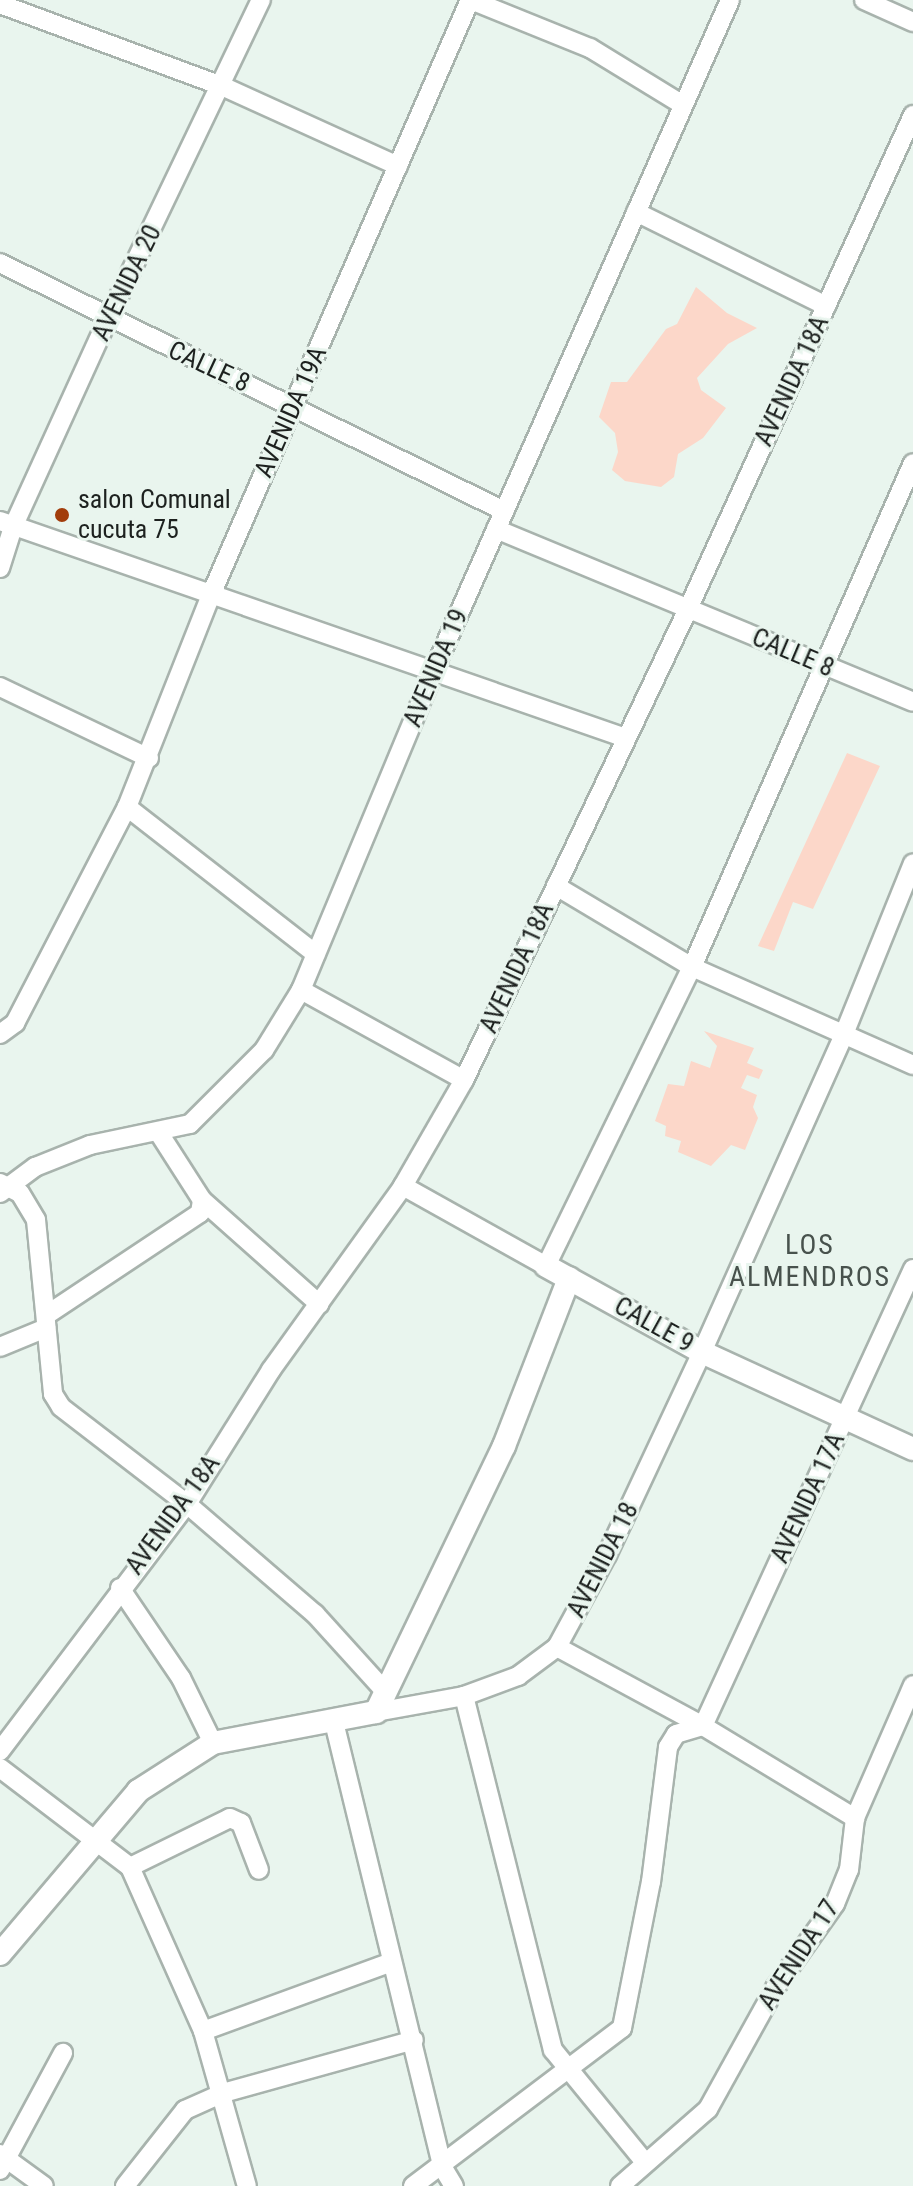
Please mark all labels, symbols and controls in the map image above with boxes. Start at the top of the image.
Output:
street label: AVENIDA 20 [86,220,168,346]
street label: AVENIDA 18A [748,311,836,451]
street label: CALLE 8 [163,335,255,399]
street label: AVENIDA 19A [248,342,334,482]
place label: salon Comunal cucuta 75 [78,484,231,546]
marker: salon Comunal cucuta 75 [53,506,71,524]
street label: AVENIDA 19 [397,604,475,732]
street label: CALLE 8 [747,622,839,684]
street label: AVENIDA 18A [473,898,561,1038]
district label: LOS ALMENDROS [729,1228,891,1294]
street label: CALLE 9 [609,1290,699,1360]
street label: AVENIDA 17A [764,1428,852,1568]
street label: AVENIDA 18A [119,1449,227,1581]
street label: AVENIDA 18 [561,1497,645,1623]
street label: AVENIDA 17 [752,1894,846,2016]

